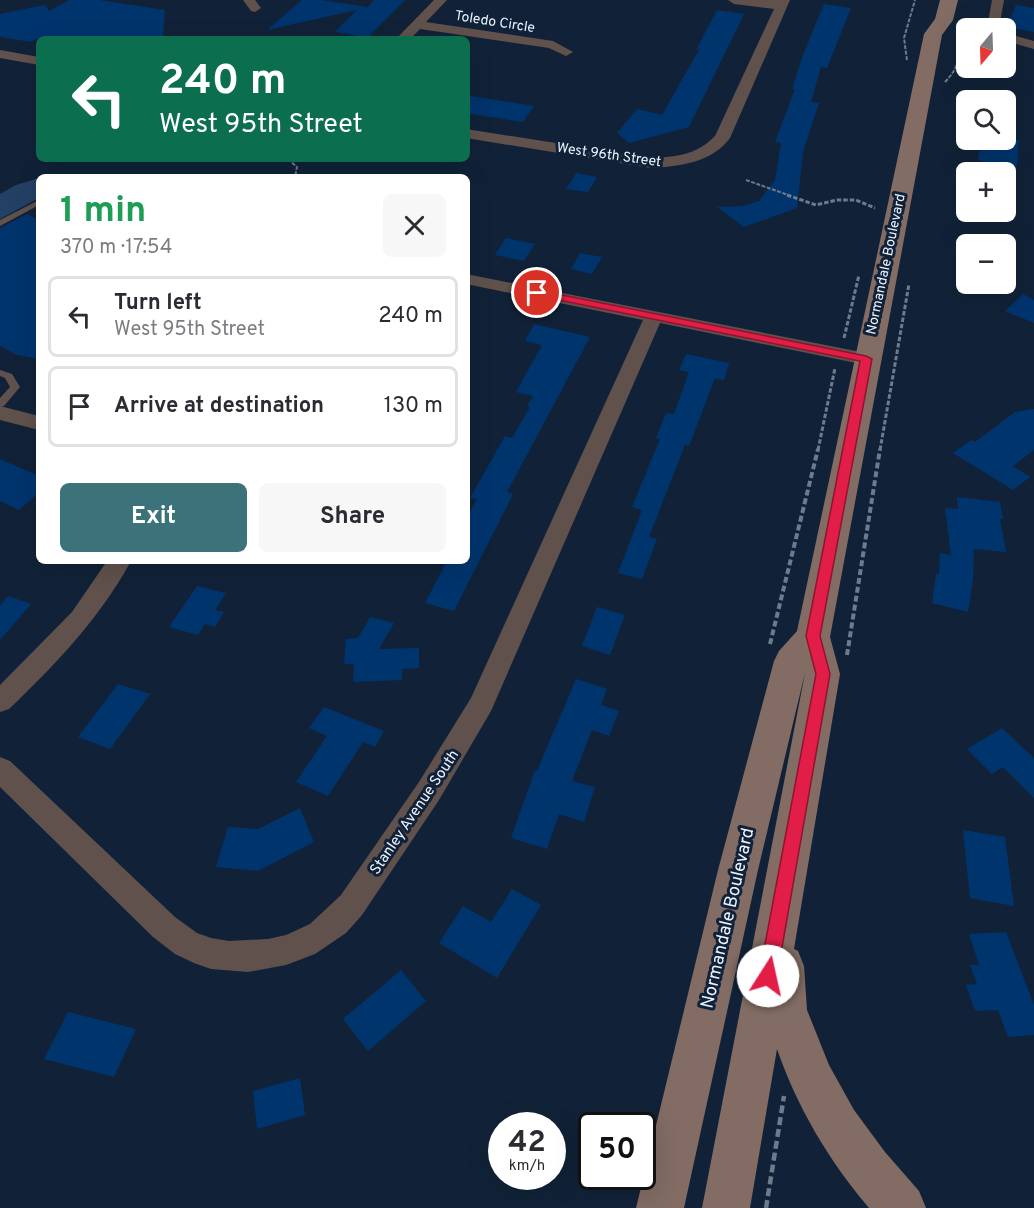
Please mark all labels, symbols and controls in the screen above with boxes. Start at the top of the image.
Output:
street label: Toledo Circle [453,8,536,37]
north arrow [956,18,1016,78]
map controls [956,18,1016,294]
text: 240 m [159,56,287,109]
icon: left [60,60,138,138]
button: search [956,90,1016,150]
text: West 95th Street [159,108,363,142]
street label: West 96th Street [555,140,662,171]
button: + [956,162,1016,222]
text: 1 min [60,189,146,235]
street label: Normandale Boulevard [863,192,910,336]
button: close [383,194,446,257]
button: − [956,234,1016,294]
text: 370 m · 17:54 [60,235,172,261]
pin [511,267,562,318]
icon: arrive [520,276,553,309]
text: Turn left [114,290,202,317]
icon: left [63,300,96,333]
text: 240 m [378,303,443,330]
text: West 95th Street [114,317,265,343]
icon: arrive [63,390,96,423]
text: Arrive at destination [114,393,324,420]
text: 130 m [384,393,443,420]
button: Exit [60,483,247,552]
button: Share [259,483,446,552]
street label: Stanley Avenue South [366,747,464,879]
street label: Normandale Boulevard [696,826,760,1011]
position arrow [736,944,800,1008]
speed limit sign: 50 [578,1112,656,1190]
text: 42 [508,1125,546,1162]
text: km/h [509,1157,545,1176]

